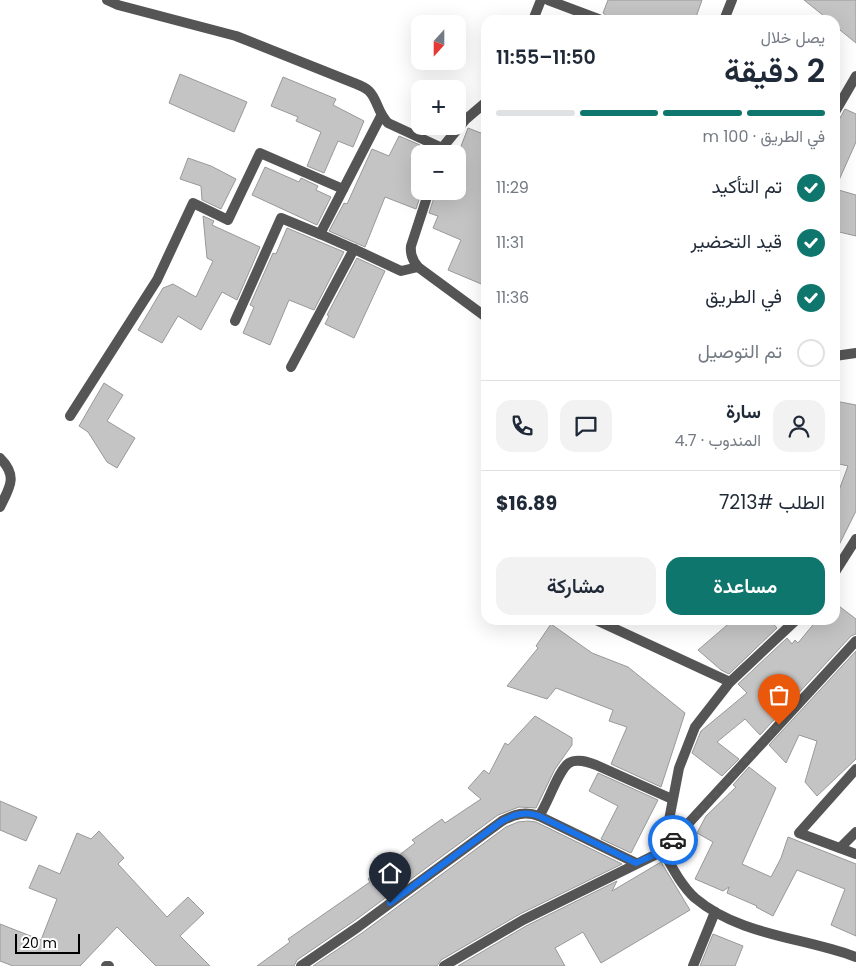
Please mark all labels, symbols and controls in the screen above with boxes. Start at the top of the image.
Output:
north arrow [411,15,466,70]
map controls [411,15,466,200]
text: يصل خلال [761,26,825,49]
text: 11:50–11:55 [496,44,596,71]
text: 2 دقيقة [724,48,825,93]
button: + [411,80,466,135]
text: في الطريق · 100 m [702,125,825,148]
button: − [411,145,466,200]
text: تم التأكيد [712,173,782,200]
icon: check [797,174,825,202]
text: 11:29 [496,176,529,199]
text: قيد التحضير [690,228,782,255]
icon: check [797,229,825,257]
text: 11:31 [496,231,524,254]
text: في الطريق [705,283,782,310]
icon: check [797,284,825,312]
text: 11:36 [496,286,529,309]
text: تم التوصيل [698,338,782,365]
text: سارة [726,398,761,425]
button: phone [496,400,548,452]
button: chat [560,400,612,452]
button: person [773,400,825,452]
text: المندوب · 4.7 [674,429,761,452]
text: الطلب #7213 [719,489,825,516]
text: $16.89 [496,490,557,517]
button: مشاركة [496,557,656,615]
button: مساعدة [666,557,825,615]
pin [758,674,800,725]
icon: bag [765,681,793,709]
courier [648,815,698,865]
icon: car [659,826,687,854]
pin [369,852,411,903]
icon: home [376,859,404,887]
scale bar [15,931,80,954]
text: 20 m [22,933,57,953]

